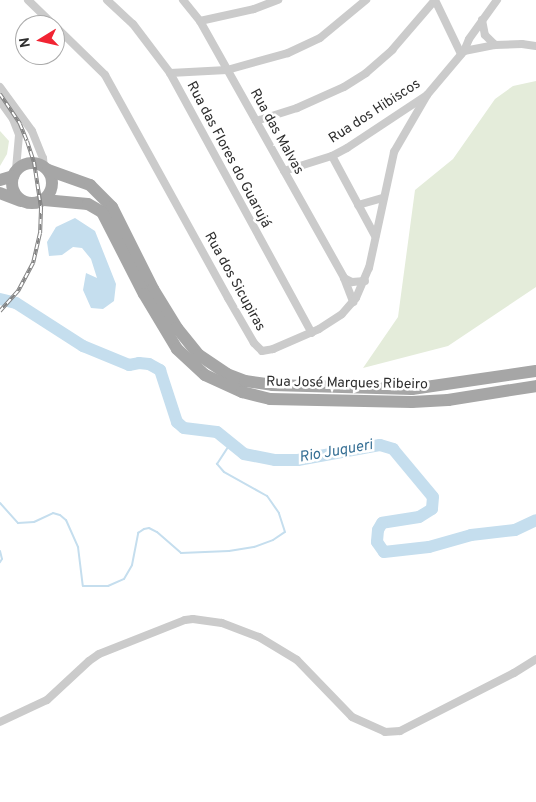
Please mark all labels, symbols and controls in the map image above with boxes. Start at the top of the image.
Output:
north arrow [15,15,65,65]
text: N [16,36,35,49]
street label: Rua dos Hibiscos [326,76,424,148]
street label: Rua das Flores do Guarujá [182,79,274,231]
street label: Rua das Malvas [246,86,306,178]
street label: Rua dos Sicupiras [200,230,268,334]
street label: Rua José Marques Ribeiro [266,374,428,394]
water label: Rio Juqueri [298,437,374,467]

